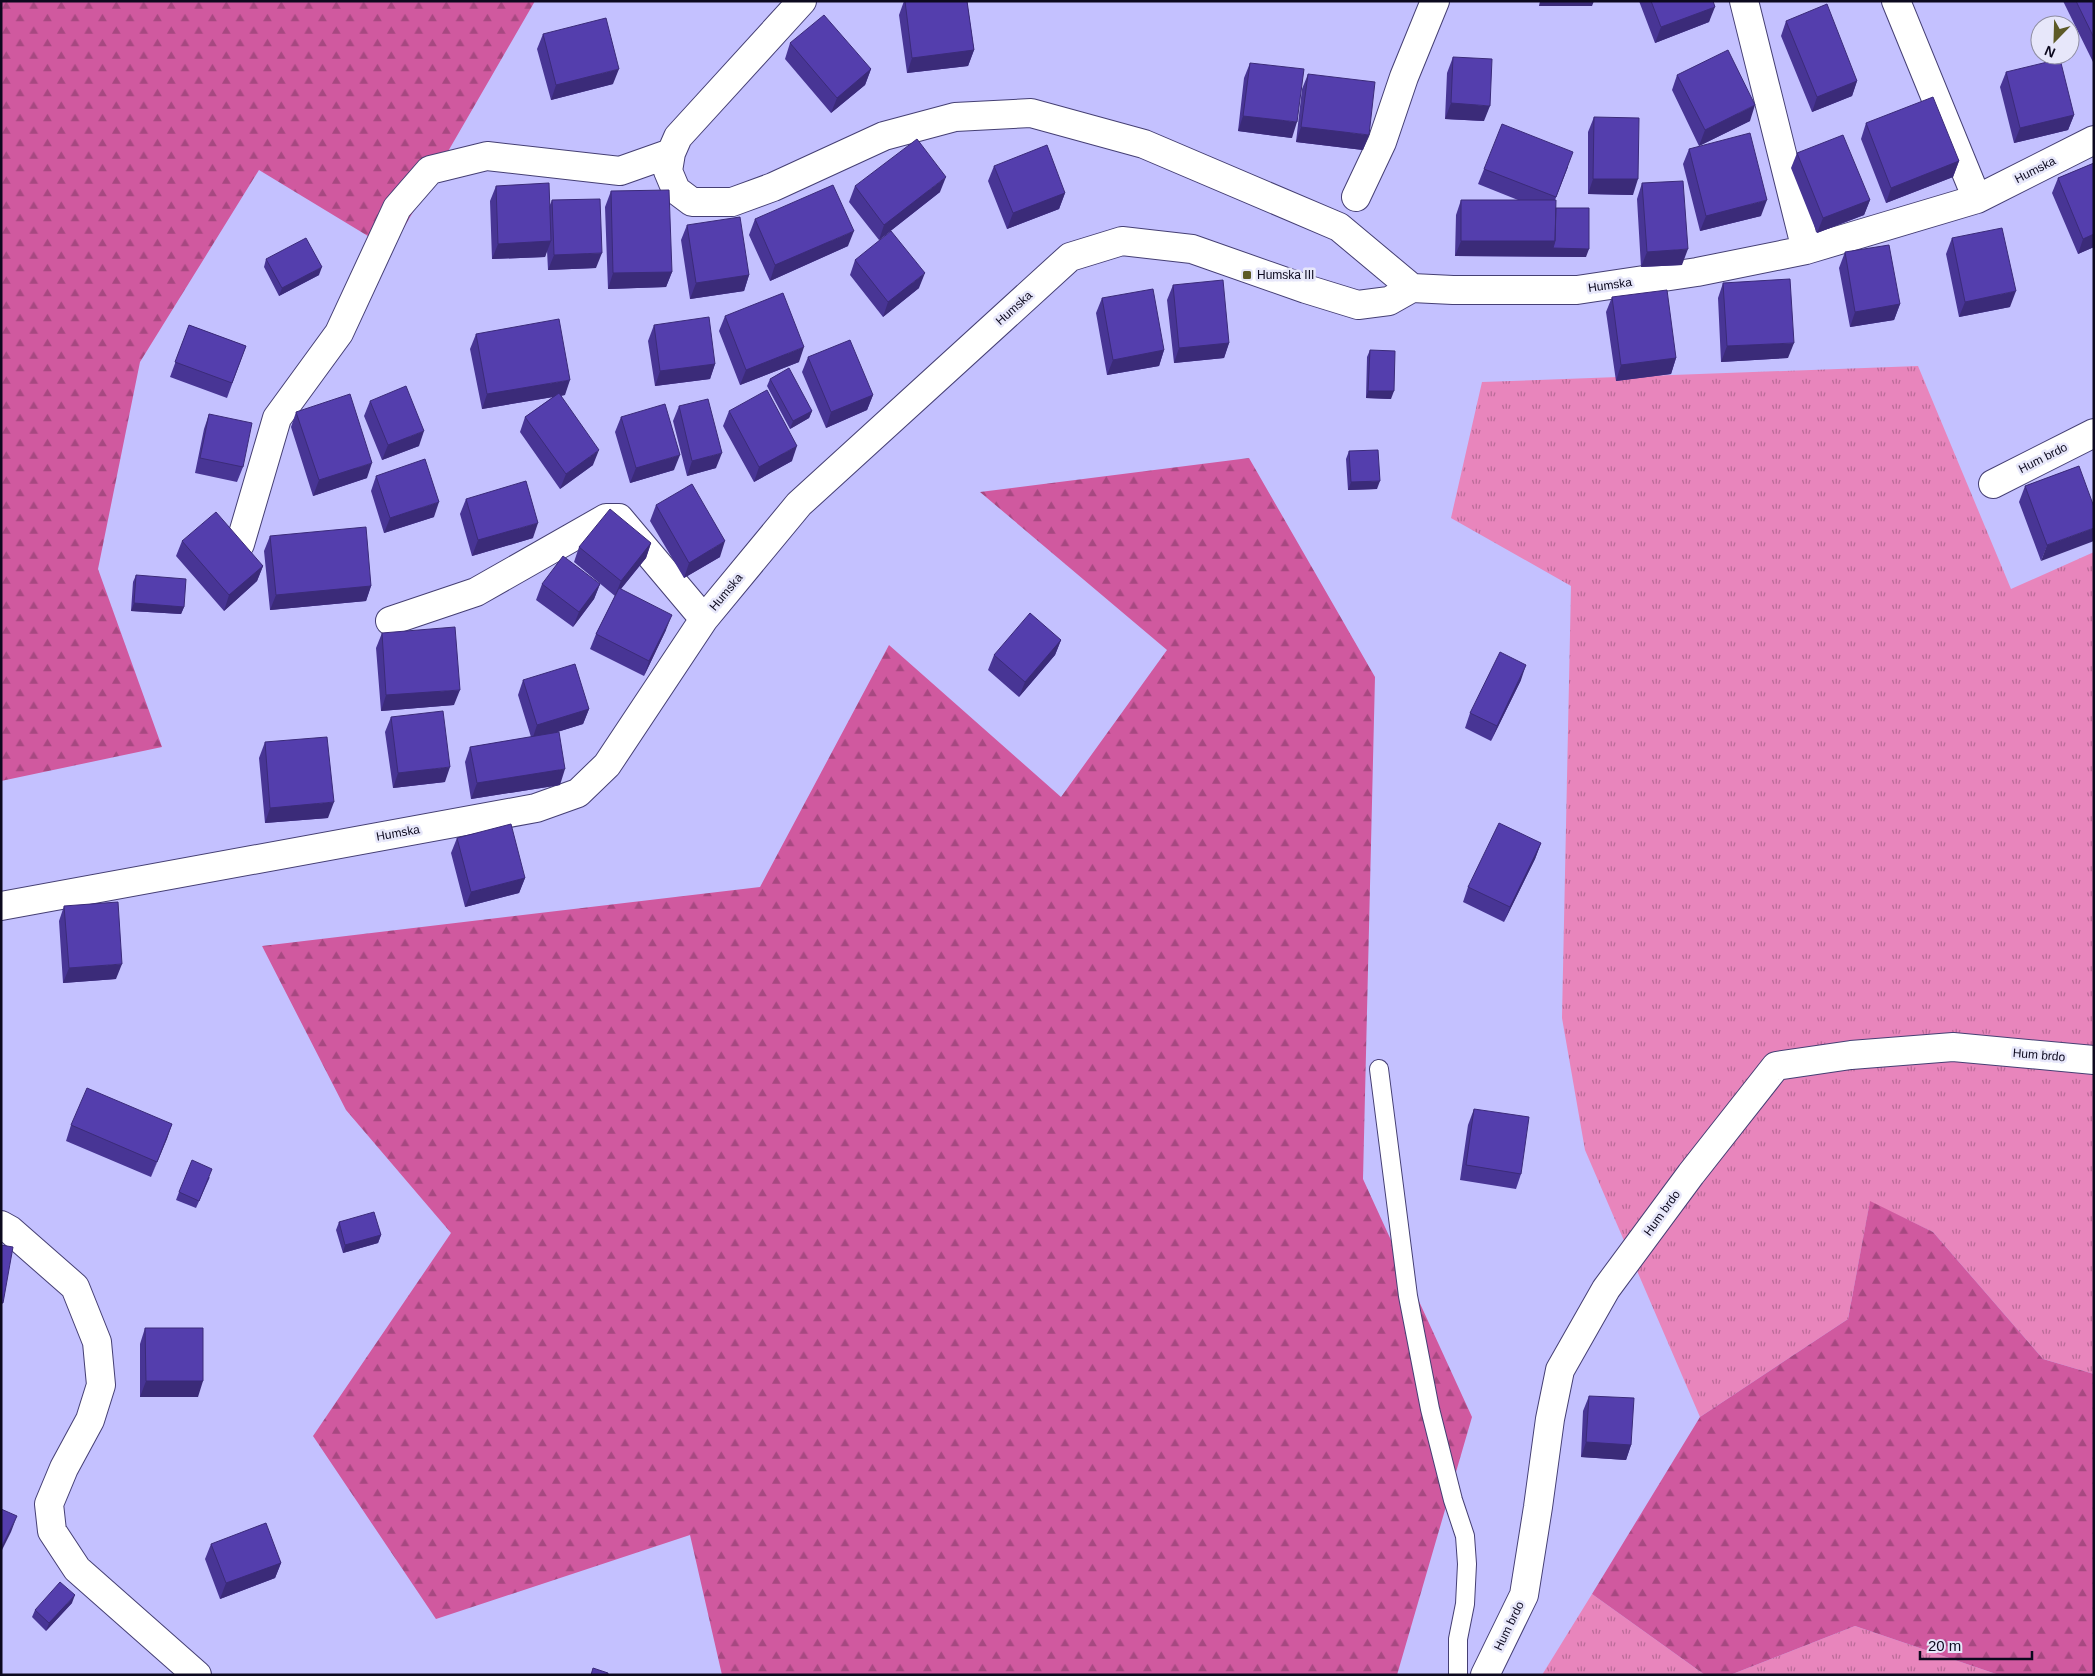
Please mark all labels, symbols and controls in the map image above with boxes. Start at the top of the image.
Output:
north arrow [2030,15,2080,65]
text: N [2042,43,2058,61]
street label: Humska [2012,154,2058,186]
place label: Humska III [1257,268,1314,282]
marker: Humska III [1241,269,1253,281]
street label: Humska [1587,275,1633,295]
street label: Humska [993,288,1035,328]
street label: Hum brdo [2016,440,2070,476]
street label: Humska [706,570,746,613]
street label: Humska [375,822,421,844]
street label: Hum brdo [2012,1046,2066,1064]
street label: Hum brdo [1641,1187,1683,1238]
street label: Hum brdo [1491,1599,1527,1653]
scale bar [1920,1628,2032,1660]
text: 20 m [1928,1637,1961,1654]

